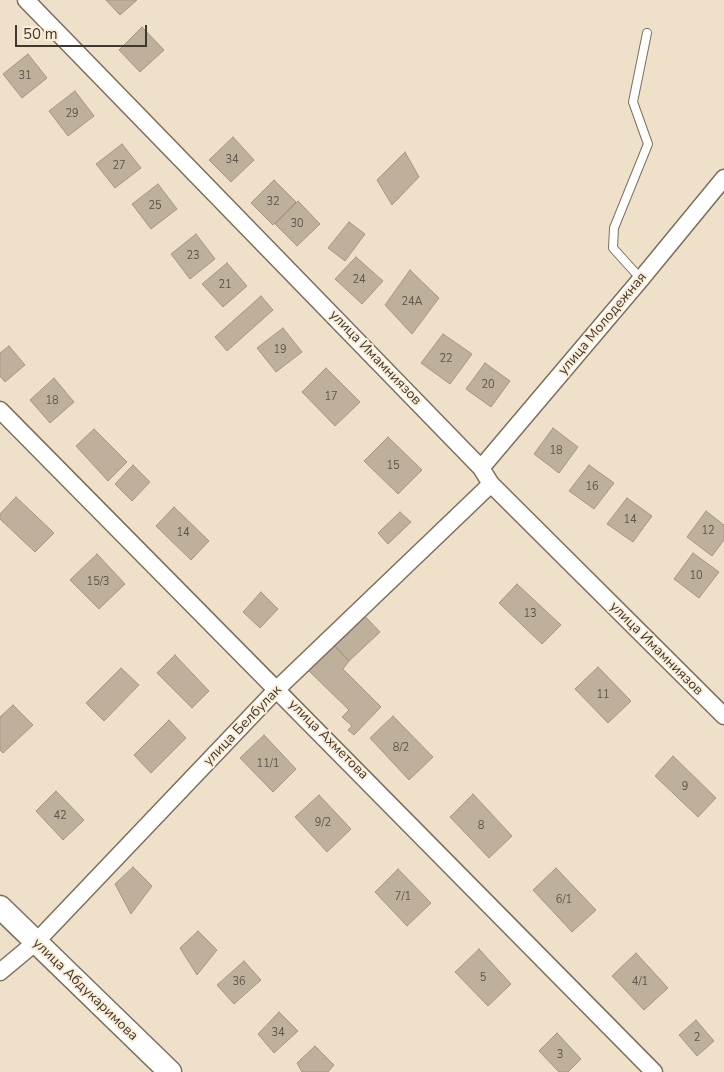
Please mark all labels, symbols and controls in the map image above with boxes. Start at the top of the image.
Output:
scale bar [18,15,150,47]
text: 50 m [23,24,58,44]
house number: 31 [18,69,32,83]
house number: 29 [65,107,79,121]
house number: 34 [225,153,239,167]
house number: 27 [112,159,126,173]
house number: 32 [266,195,280,209]
house number: 25 [148,199,162,213]
house number: 30 [290,217,304,231]
house number: 23 [186,249,200,263]
street label: улица Молодежная [555,269,651,379]
house number: 24 [352,273,366,287]
house number: 21 [218,278,232,292]
house number: 24А [401,295,423,309]
street label: улица Имамниязов [325,307,425,409]
house number: 19 [273,343,287,357]
house number: 22 [439,352,453,366]
house number: 20 [481,378,495,392]
house number: 17 [324,390,338,404]
house number: 18 [45,394,59,408]
house number: 18 [549,444,563,458]
house number: 15 [386,459,400,473]
house number: 16 [585,480,599,494]
house number: 14 [623,513,637,527]
house number: 12 [701,524,715,538]
house number: 14 [176,526,190,540]
house number: 10 [689,569,703,583]
house number: 15/3 [87,575,109,589]
street label: улица Имамниязов [606,599,706,699]
house number: 13 [523,607,537,621]
street label: улица Белбулак [200,682,286,770]
house number: 11 [596,688,610,702]
street label: улица Ахметова [285,697,371,783]
house number: 8/2 [393,741,409,755]
house number: 11/1 [257,757,279,771]
house number: 9 [682,780,688,794]
house number: 42 [53,809,67,823]
house number: 9/2 [315,816,331,830]
house number: 8 [478,819,484,833]
house number: 7/1 [395,890,411,904]
house number: 6/1 [556,893,572,907]
street label: улица Абдукаримова [29,935,141,1045]
house number: 5 [480,971,486,985]
house number: 36 [232,975,246,989]
house number: 4/1 [632,975,648,989]
house number: 34 [271,1026,285,1040]
house number: 2 [694,1031,700,1045]
house number: 3 [557,1048,563,1062]

